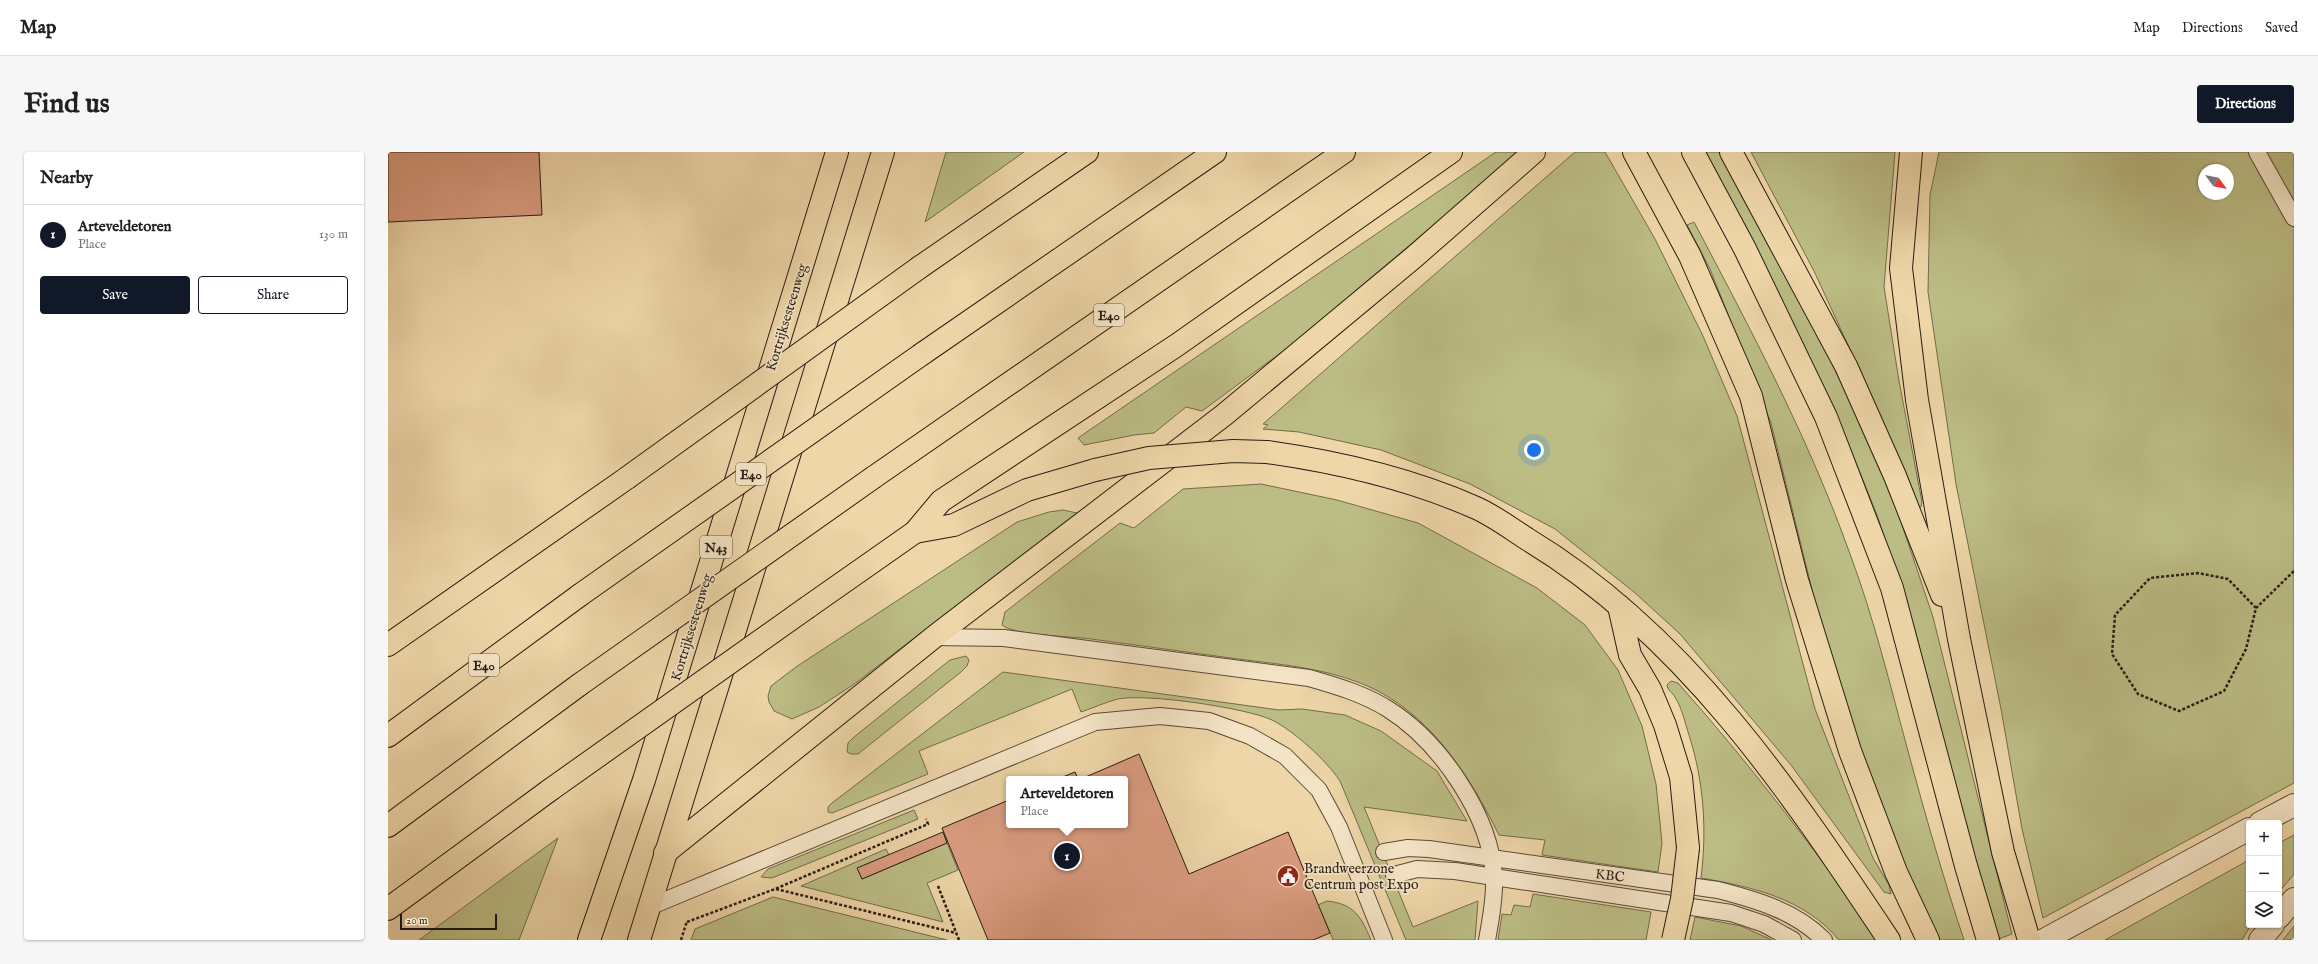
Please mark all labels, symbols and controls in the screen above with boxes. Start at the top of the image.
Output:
text: Map [20,16,56,40]
text: Map [2133,19,2160,37]
text: Directions [2182,19,2243,37]
text: Saved [2265,19,2298,37]
button: Directions [2197,85,2294,123]
text: Find us [24,87,110,122]
north arrow [2198,164,2234,200]
text: Nearby [40,168,93,189]
text: Arteveldetoren [78,217,172,236]
text: 1 [51,226,55,243]
text: 130 m [319,226,348,243]
text: Place [78,236,106,253]
street label: Kortrijksesteenweg [762,261,812,373]
button: Save [40,276,190,314]
button: Share [198,276,348,314]
road number: E40 [1094,304,1124,326]
your location [1524,440,1544,460]
road number: E40 [736,463,766,485]
road number: N43 [700,536,732,558]
street label: Kortrijksesteenweg [667,571,717,683]
road number: E40 [469,654,499,676]
popup [1006,776,1128,828]
text: Arteveldetoren [1020,784,1114,803]
text: Place [1020,803,1048,820]
map controls [2246,820,2282,928]
button: + [2246,820,2282,856]
pin: 1 [1054,841,1080,871]
button: − [2246,856,2282,892]
place label: Brandweerzone Centrum post Expo [1304,860,1419,894]
public building icon: Brandweerzone Centrum post Expo [1275,863,1301,889]
street label: KBC [1594,865,1626,887]
button: layers [2246,892,2282,928]
scale bar [400,912,497,931]
text: 20 m [406,914,427,928]

